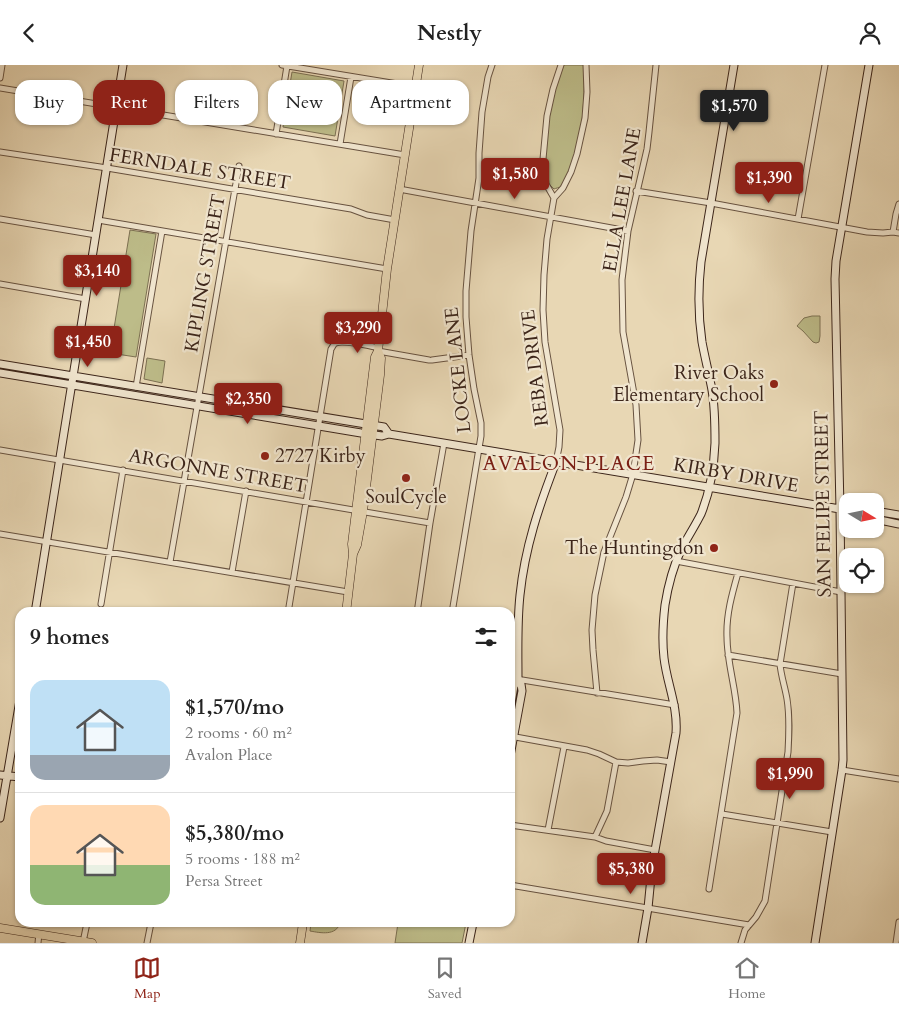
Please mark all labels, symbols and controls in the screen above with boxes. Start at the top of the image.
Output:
text: Nestly [417,18,482,48]
icon: back [15,19,43,47]
icon: person [856,19,884,47]
chip: Buy [15,80,83,125]
chip: Rent [93,80,165,125]
chip: Filters [175,80,258,125]
chip: New [268,80,342,125]
chip: Apartment [352,80,469,125]
pin: $1,570 [693,89,775,132]
text: $1,570 [711,95,757,117]
street label: ELLA LEE LANE [596,126,648,274]
street label: FERNDALE STREET [107,142,293,196]
pin: $1,580 [474,157,556,200]
pin: $1,390 [728,161,810,204]
text: $1,580 [492,163,538,185]
text: $1,390 [746,167,792,189]
street label: KIPLING STREET [178,192,232,354]
pin: $3,140 [56,255,138,297]
text: $3,140 [74,260,120,282]
street label: LOCKE LANE [438,306,478,434]
street label: REBA DRIVE [515,308,555,428]
pin: $3,290 [317,311,399,354]
text: $3,290 [335,317,381,339]
pin: $1,450 [47,325,129,368]
text: $1,450 [65,331,111,353]
place label: River Oaks Elementary School [613,360,764,408]
marker: River Oaks Elementary School [768,378,780,390]
pin: $2,350 [207,383,289,425]
text: $2,350 [225,388,271,410]
street label: SAN FELIPE STREET [808,410,838,598]
street label: ARGONNE STREET [126,442,310,500]
place label: 2727 Kirby [275,443,366,469]
marker: 2727 Kirby [259,450,271,462]
district label: AVALON PLACE [483,450,655,477]
street label: KIRBY DRIVE [671,451,801,499]
marker: SoulCycle [400,472,412,484]
place label: SoulCycle [365,484,447,510]
north arrow [839,493,884,537]
map controls [839,493,884,593]
place label: The Huntingdon [565,535,704,561]
marker: The Huntingdon [708,542,720,554]
button: locate [839,548,884,593]
text: 9 homes [30,623,109,652]
icon: filters [472,623,500,651]
text: $1,570/mo [185,693,284,722]
icon: home [70,700,130,760]
text: 2 rooms · 60 m² [185,722,292,744]
text: Avalon Place [185,744,273,766]
pin: $1,990 [749,757,831,800]
text: $1,990 [767,763,813,785]
text: $5,380/mo [185,819,284,848]
icon: home [70,825,130,885]
text: 5 rooms · 188 m² [185,848,300,870]
pin: $5,380 [590,853,672,895]
text: $5,380 [608,858,654,880]
text: Persa Street [185,870,263,892]
tab: Map [133,954,161,1003]
tab: Saved [428,954,462,1003]
tab: Home [728,954,766,1003]

